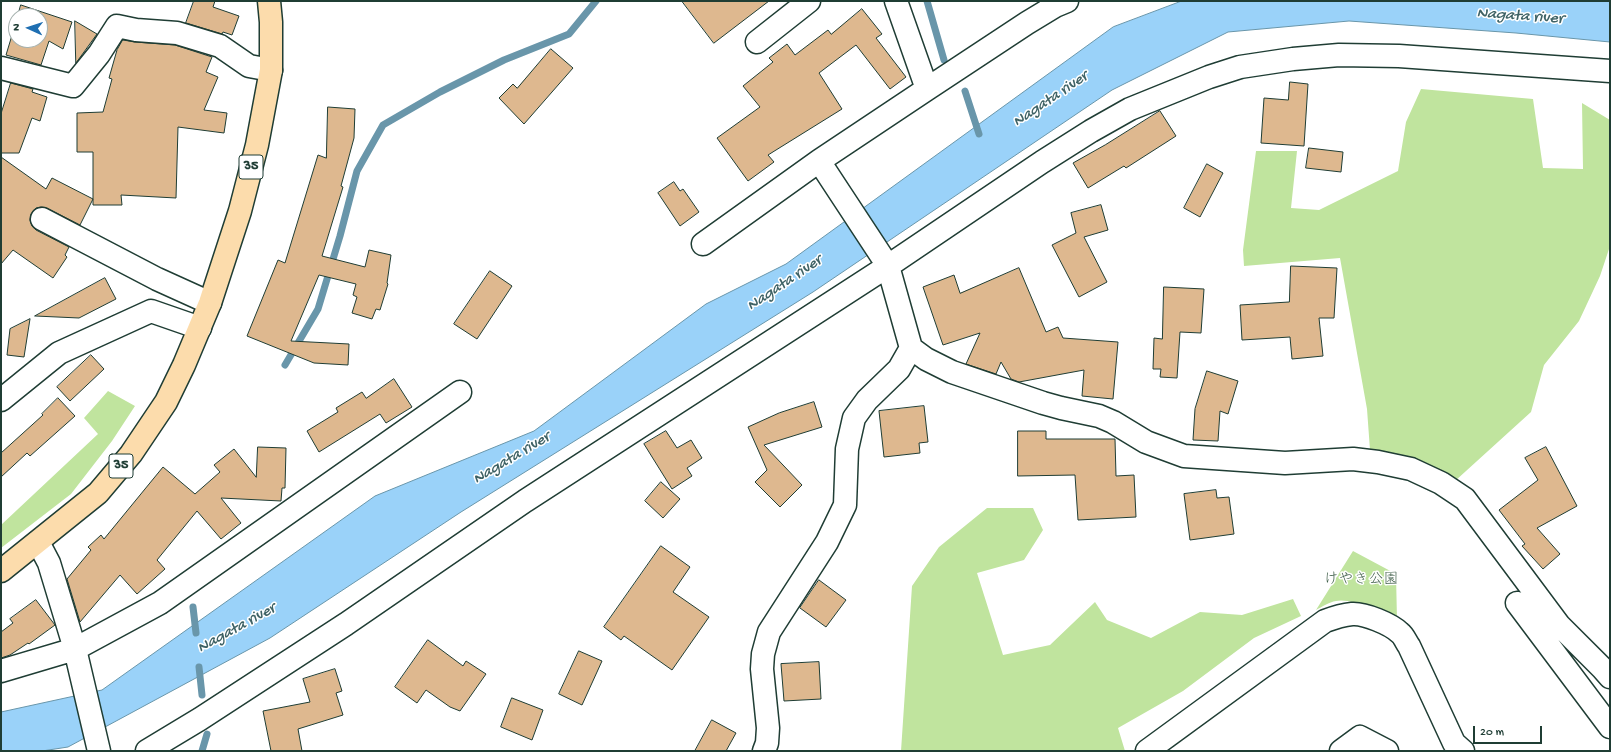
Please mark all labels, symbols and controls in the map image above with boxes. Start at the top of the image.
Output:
water label: Nagata river [1476,4,1564,30]
north arrow [8,8,48,48]
text: N [11,24,23,31]
water label: Nagata river [1010,68,1092,132]
road number: 35 [239,155,263,179]
water label: Nagata river [744,252,826,316]
water label: Nagata river [470,428,554,490]
road number: 35 [109,454,133,478]
park label: けやき公園 [1324,572,1398,590]
water label: Nagata river [194,600,280,658]
scale bar [1475,718,1544,744]
text: 20 m [1480,726,1504,740]

